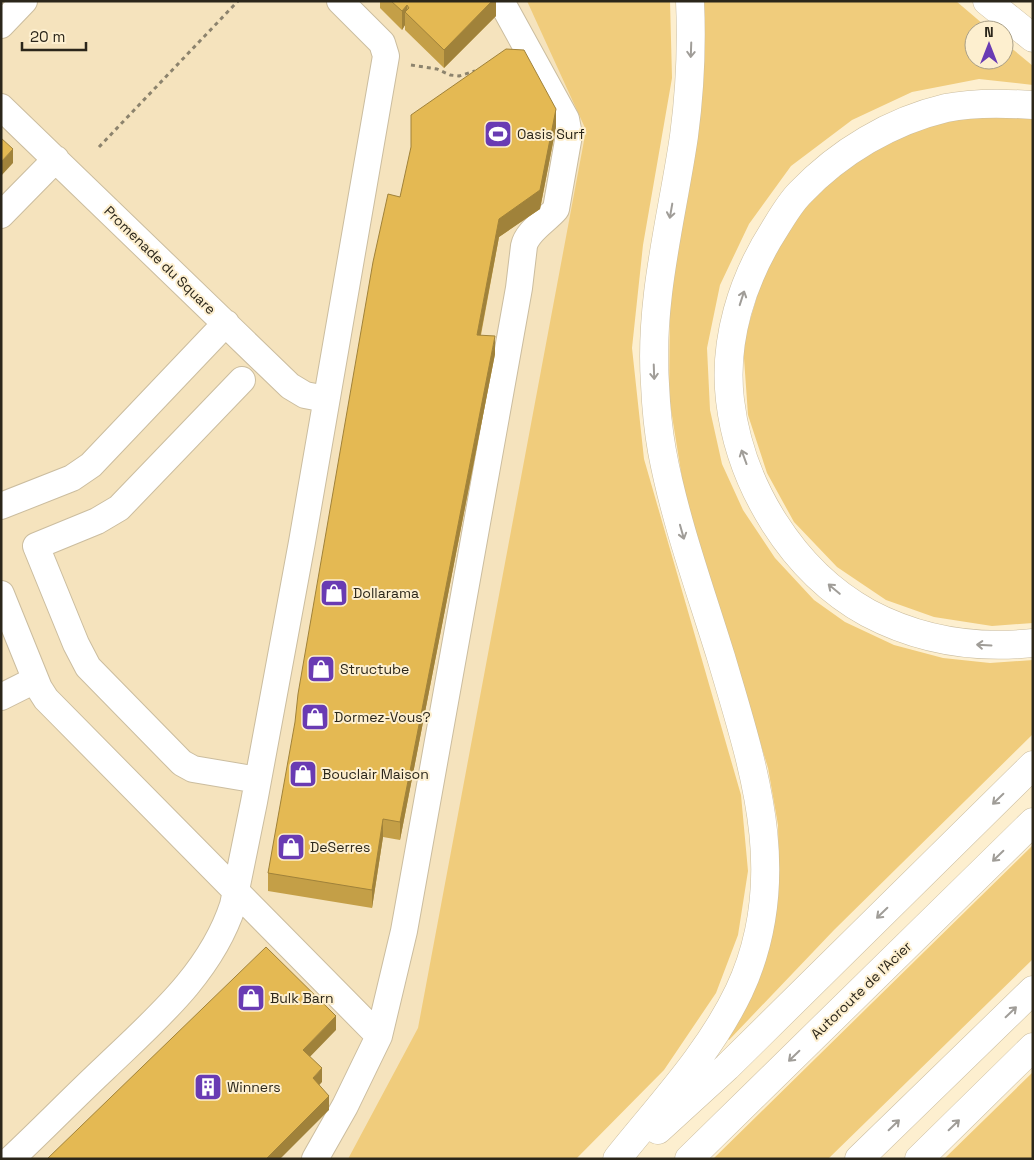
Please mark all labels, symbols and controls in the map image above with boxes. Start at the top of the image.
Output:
scale bar [22,20,86,52]
north arrow [964,20,1014,70]
text: N [984,23,994,41]
text: 20 m [30,27,65,46]
one-way arrow [686,42,696,58]
sports icon: Oasis Surf [483,119,513,149]
place label: Oasis Surf [517,125,585,143]
street label: Promenade du Square [100,202,220,318]
one-way arrow [665,203,675,219]
one-way arrow [737,290,747,306]
one-way arrow [649,364,659,380]
one-way arrow [739,450,748,466]
one-way arrow [678,523,688,539]
shop icon: Dollarama [319,578,349,608]
place label: Dollarama [353,584,419,602]
one-way arrow [828,584,841,595]
one-way arrow [976,640,992,649]
shop icon: Structube [306,654,336,684]
place label: Structube [340,660,409,678]
shop icon: Dormez-Vous? [300,702,330,732]
place label: Dormez-Vous? [334,708,431,726]
shop icon: Bouclair Maison [288,759,318,789]
place label: Bouclair Maison [322,765,429,783]
one-way arrow [992,793,1004,805]
shop icon: DeSerres [276,832,306,862]
place label: DeSerres [310,838,370,856]
one-way arrow [992,850,1004,862]
one-way arrow [875,907,888,919]
street label: Autoroute de l'Acier [807,937,915,1043]
shop icon: Bulk Barn [236,983,266,1013]
place label: Bulk Barn [270,989,334,1007]
one-way arrow [1004,1006,1016,1018]
one-way arrow [788,1050,801,1062]
building icon: Winners [193,1072,223,1102]
place label: Winners [227,1078,281,1096]
one-way arrow [888,1119,900,1131]
one-way arrow [947,1119,960,1131]

